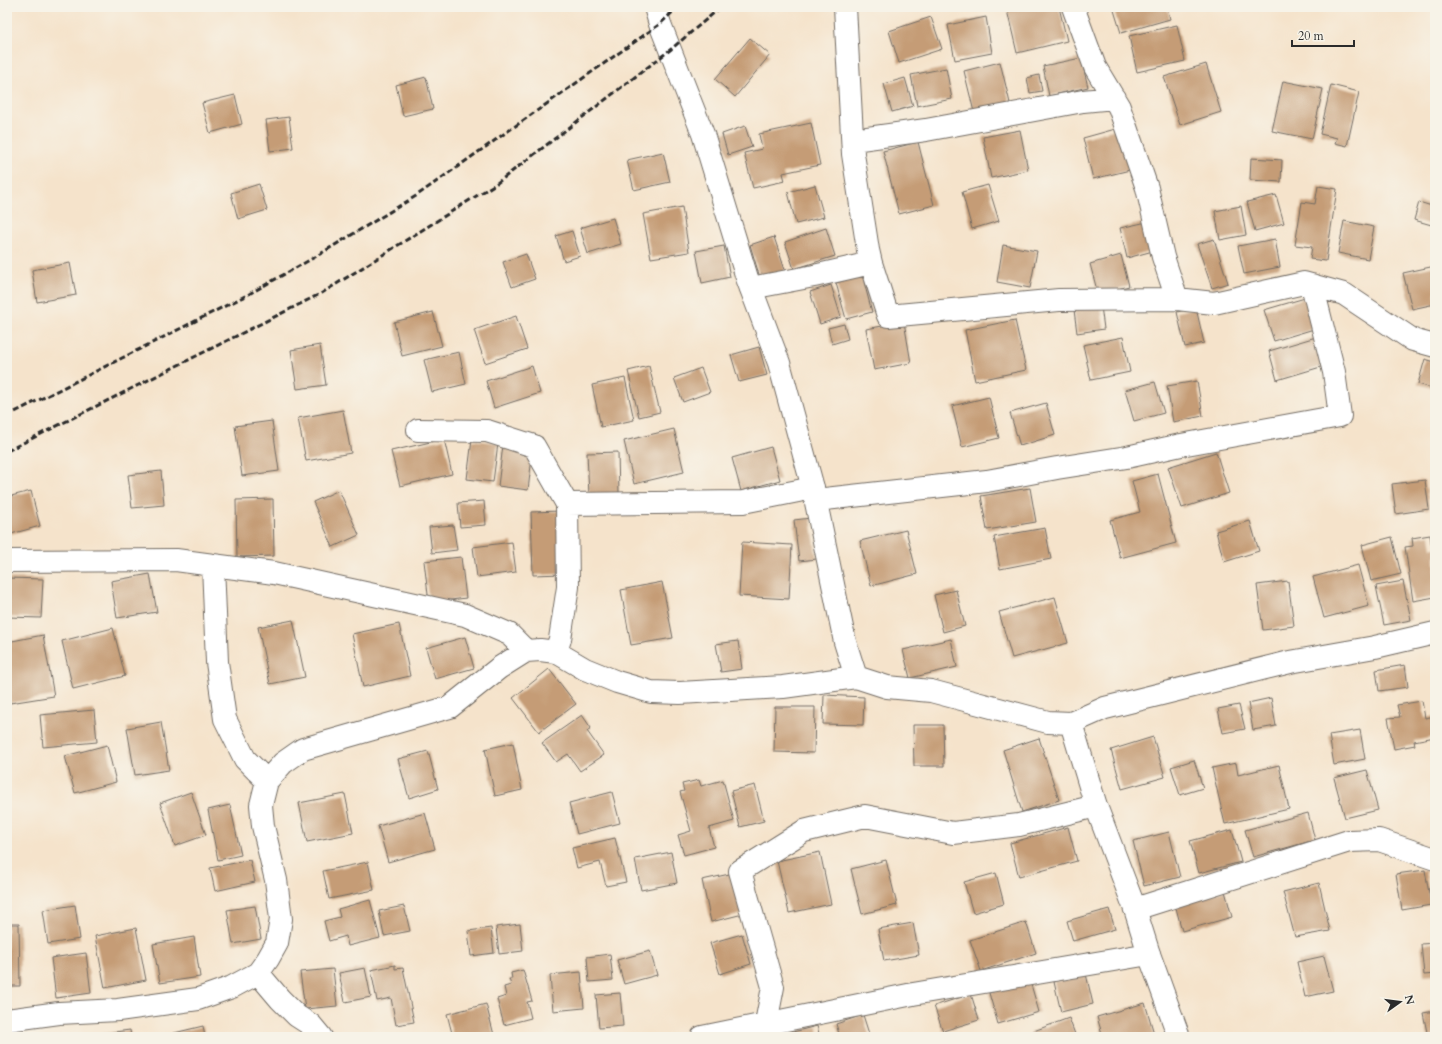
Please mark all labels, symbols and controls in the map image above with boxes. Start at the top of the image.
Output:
scale bar [1292,22,1354,48]
text: 20 m [1298,28,1325,44]
north arrow [1380,982,1420,1022]
text: N [1401,993,1418,1007]

